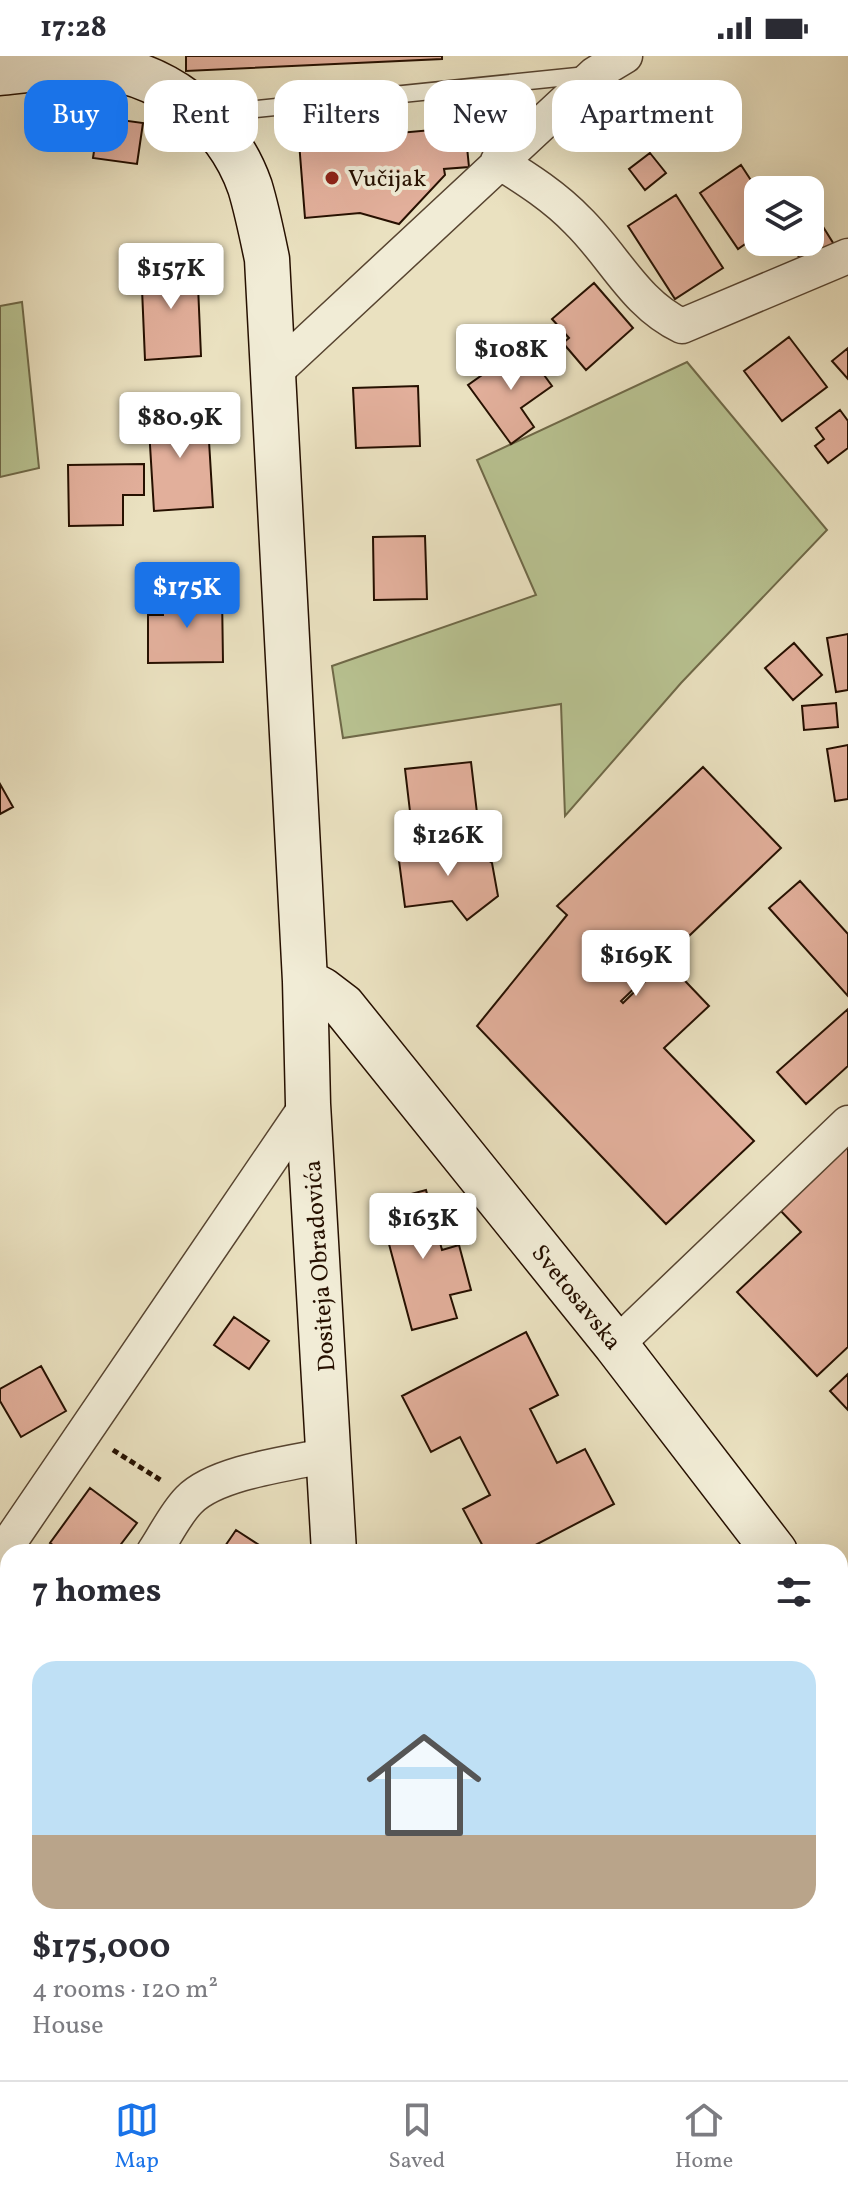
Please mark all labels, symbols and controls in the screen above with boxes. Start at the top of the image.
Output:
text: 17:28 [40,7,107,49]
chip: Buy [24,80,128,152]
chip: Rent [144,80,258,152]
chip: Filters [274,80,408,152]
chip: New [424,80,536,152]
chip: Apartment [552,80,742,152]
place label: Vučijak [348,163,426,197]
marker: Vučijak [323,169,341,187]
map controls [744,176,824,256]
button: layers [744,176,824,256]
pin: $157K [115,243,227,311]
text: $157K [137,251,205,287]
pin: $108K [455,324,567,392]
text: $108K [474,332,548,368]
pin: $80.9K [115,392,245,460]
text: $80.9K [137,400,223,436]
pin: $175K [131,562,243,630]
text: $175K [153,570,221,606]
pin: $126K [392,810,504,878]
text: $126K [412,818,484,854]
pin: $169K [580,930,692,998]
text: $169K [600,938,672,974]
street label: Dositeja Obradovića [297,1159,345,1373]
pin: $163K [367,1193,479,1261]
text: $163K [387,1201,459,1237]
street label: Svetosavska [522,1238,629,1359]
text: 7 homes [32,1569,161,1616]
icon: filters [772,1570,816,1614]
icon: home [352,1713,496,1857]
text: $175,000 [32,1925,171,1972]
text: 4 rooms · 120 m² [32,1972,218,2008]
text: House [32,2008,104,2044]
tab: Map [115,2098,159,2177]
tab: Saved [389,2098,445,2177]
tab: Home [675,2098,733,2177]

